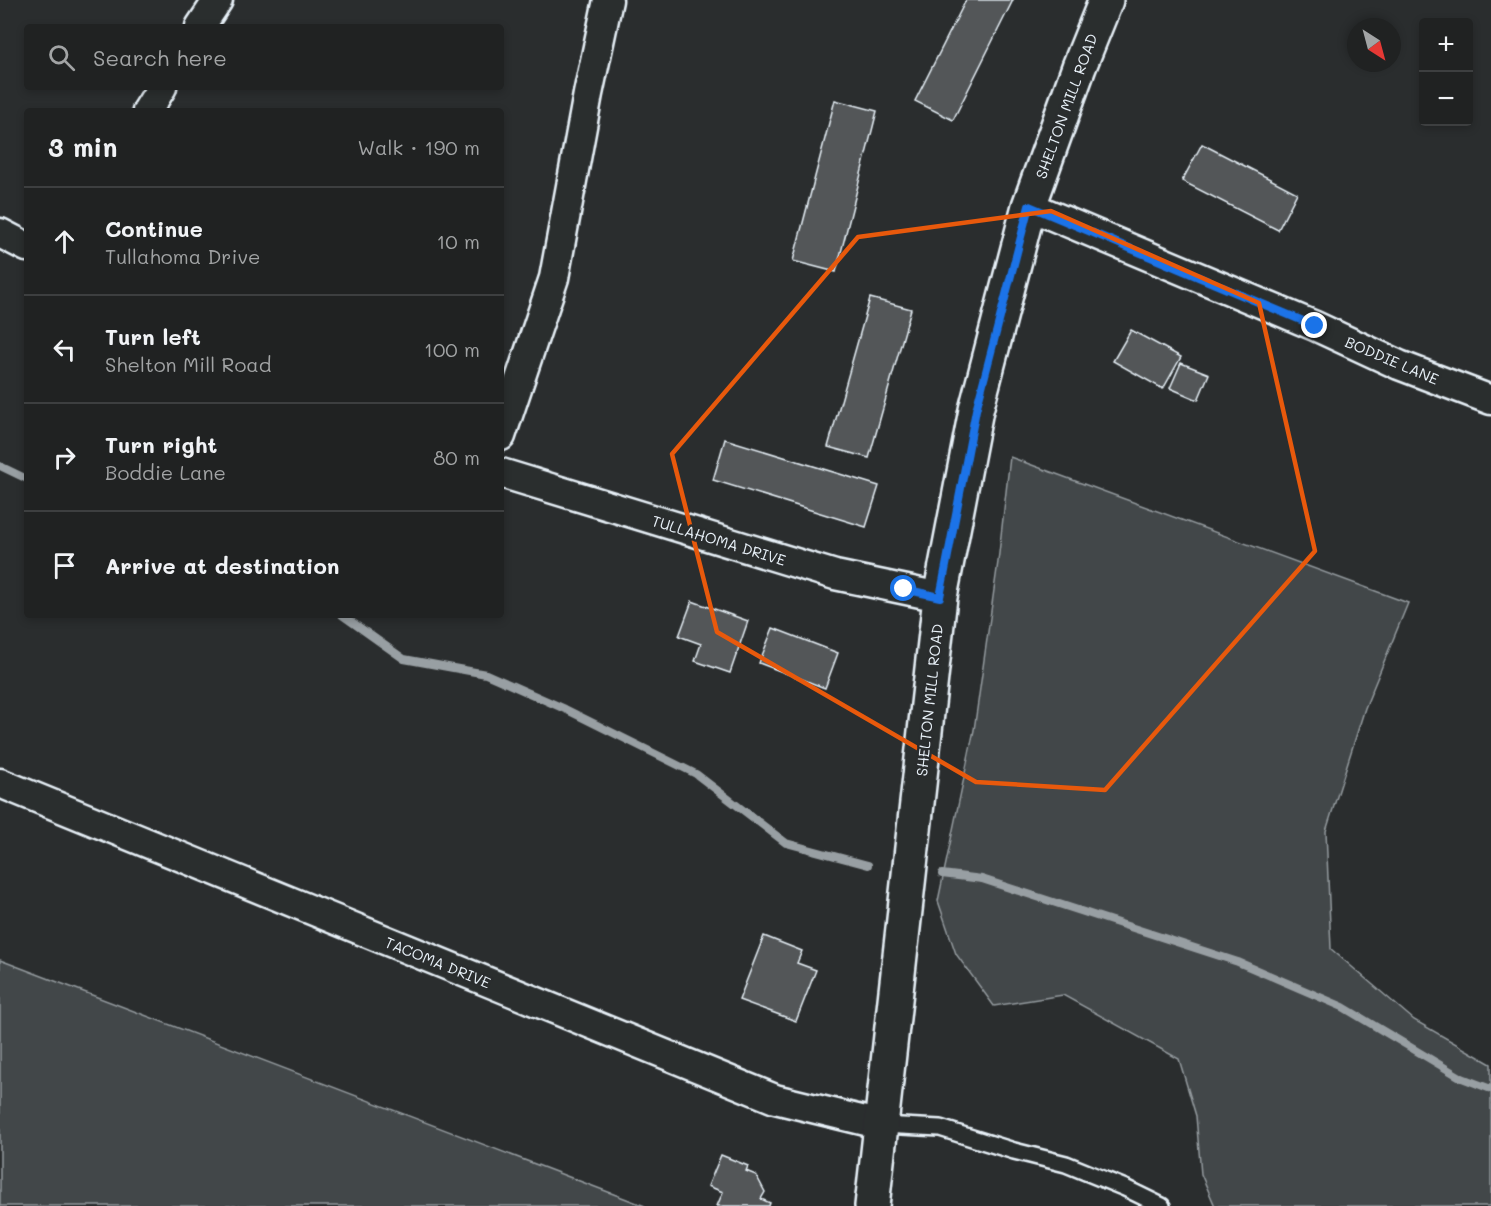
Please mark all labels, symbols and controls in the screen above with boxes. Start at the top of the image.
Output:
north arrow [1347,18,1401,72]
map controls [1419,18,1473,126]
button: + [1419,18,1473,72]
search box [24,24,504,90]
street label: SHELTON MILL ROAD [1030,31,1102,181]
icon: search [45,41,78,74]
text: Search here [93,43,227,72]
button: − [1419,72,1473,126]
text: 3 min [48,130,117,164]
text: Walk · 190 m [357,134,480,160]
text: Continue [105,214,203,243]
icon: ahead [48,225,81,258]
text: 10 m [436,228,480,254]
text: Tullahoma Drive [105,243,260,269]
route end [1301,312,1327,338]
text: Turn left [105,322,201,351]
street label: BODDIE LANE [1342,331,1442,389]
icon: left [48,333,81,366]
text: 100 m [424,336,480,362]
text: Shelton Mill Road [105,351,271,377]
text: Turn right [105,430,217,459]
icon: right [48,441,81,474]
text: 80 m [433,444,480,470]
text: Boddie Lane [105,459,226,485]
street label: TULLAHOMA DRIVE [650,510,789,570]
icon: arrive [48,549,81,582]
text: Arrive at destination [105,551,340,580]
route start [890,575,916,601]
street label: SHELTON MILL ROAD [911,623,947,777]
street label: TACOMA DRIVE [382,932,494,992]

